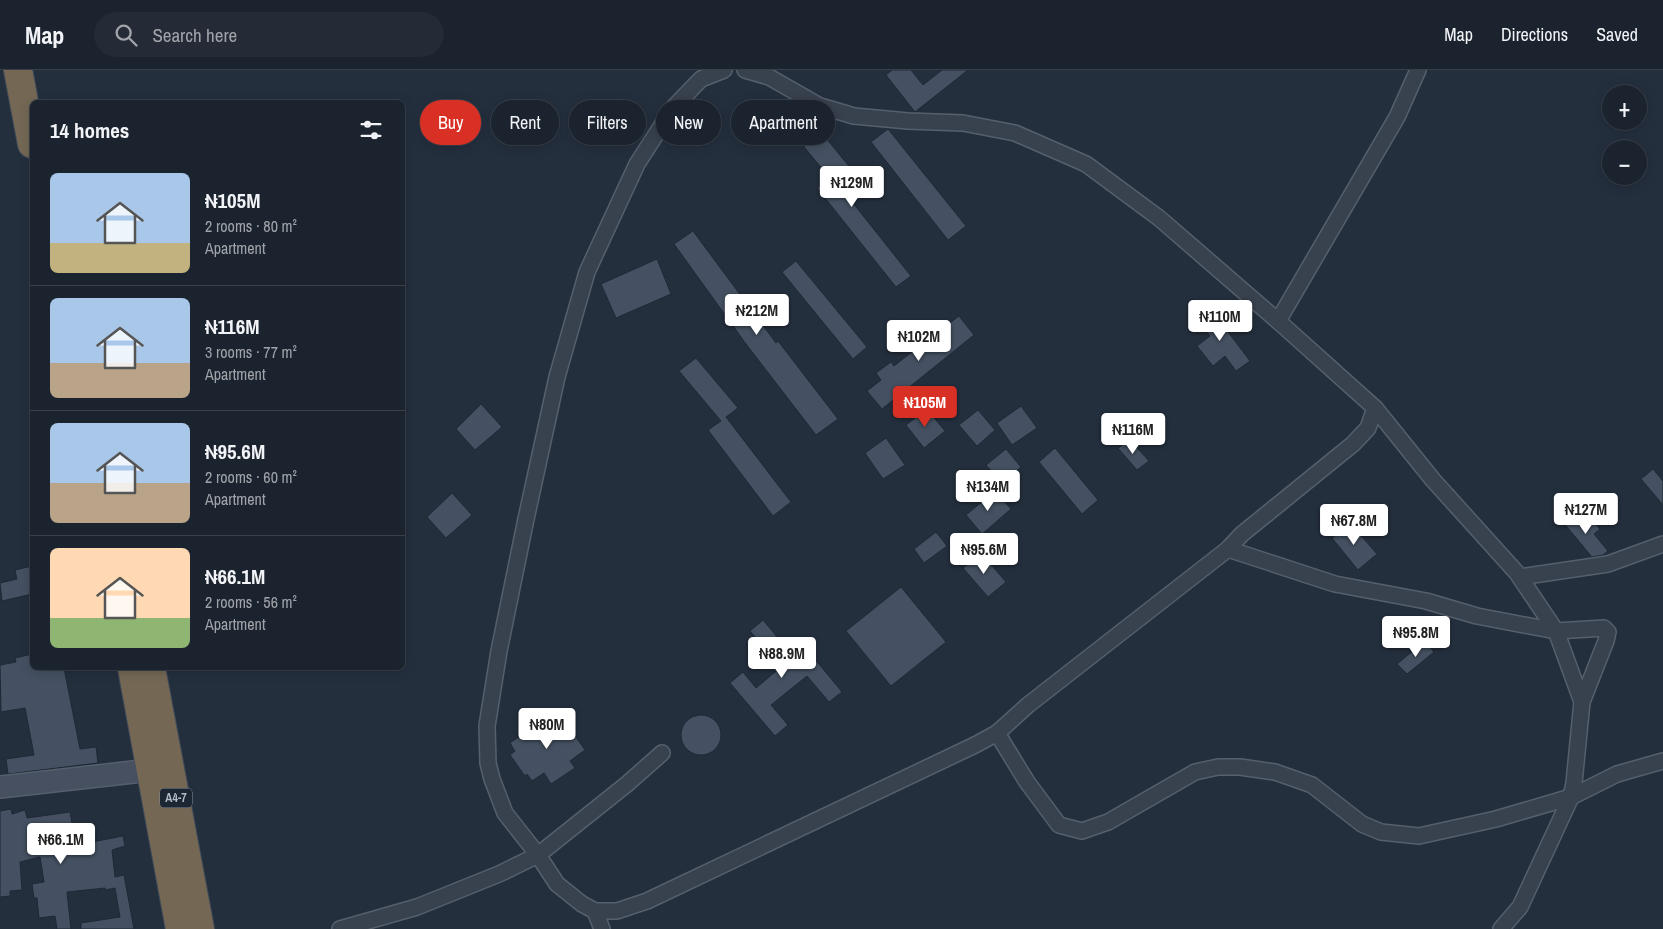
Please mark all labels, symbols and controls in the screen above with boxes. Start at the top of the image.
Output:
search box [94,12,444,57]
text: Map [25,19,64,51]
icon: search [112,21,140,49]
text: Search here [152,22,237,48]
text: Map [1444,22,1473,47]
text: Directions [1501,22,1568,47]
text: Saved [1596,22,1638,47]
map controls [1602,85,1647,185]
button: + [1602,85,1647,130]
chip: Buy [420,100,481,145]
chip: Rent [491,100,559,145]
chip: Filters [569,100,646,145]
chip: New [656,100,721,145]
chip: Apartment [731,100,835,145]
text: 14 homes [50,116,129,145]
icon: filters [357,116,385,144]
button: − [1602,140,1647,185]
pin: ₦129M [817,166,887,208]
text: ₦129M [831,171,873,193]
text: ₦105M [205,186,261,215]
icon: home [90,193,150,253]
text: 2 rooms · 80 m² [205,215,297,237]
text: Apartment [205,237,266,259]
pin: ₦212M [722,294,792,336]
text: ₦212M [736,299,778,321]
pin: ₦110M [1185,300,1255,342]
text: ₦110M [1199,305,1241,327]
text: ₦116M [205,312,260,341]
icon: home [90,318,150,378]
pin: ₦102M [884,320,954,362]
text: ₦102M [898,325,940,347]
text: 3 rooms · 77 m² [205,341,297,363]
text: Apartment [205,363,266,385]
pin: ₦105M [890,386,960,428]
text: ₦105M [904,391,946,413]
pin: ₦116M [1098,412,1168,455]
text: ₦116M [1112,418,1154,440]
text: ₦95.6M [205,437,265,466]
icon: home [90,443,150,503]
text: 2 rooms · 60 m² [205,466,297,488]
pin: ₦134M [953,470,1023,512]
text: ₦134M [967,475,1009,497]
text: Apartment [205,488,266,510]
pin: ₦127M [1551,492,1621,535]
text: ₦127M [1565,498,1607,520]
pin: ₦67.8M [1313,504,1395,546]
text: ₦67.8M [1331,509,1377,531]
pin: ₦95.6M [943,532,1025,575]
text: ₦95.6M [961,538,1007,560]
text: ₦66.1M [205,562,265,591]
icon: home [90,568,150,628]
text: 2 rooms · 56 m² [205,591,297,613]
text: Apartment [205,613,266,635]
pin: ₦95.8M [1375,616,1457,658]
text: ₦95.8M [1393,621,1439,643]
pin: ₦88.9M [741,636,823,679]
text: ₦88.9M [759,642,805,664]
pin: ₦80M [517,708,577,750]
text: ₦80M [530,713,565,735]
road number: A4-7 [160,788,192,808]
pin: ₦66.1M [20,822,102,865]
text: ₦66.1M [38,828,84,850]

